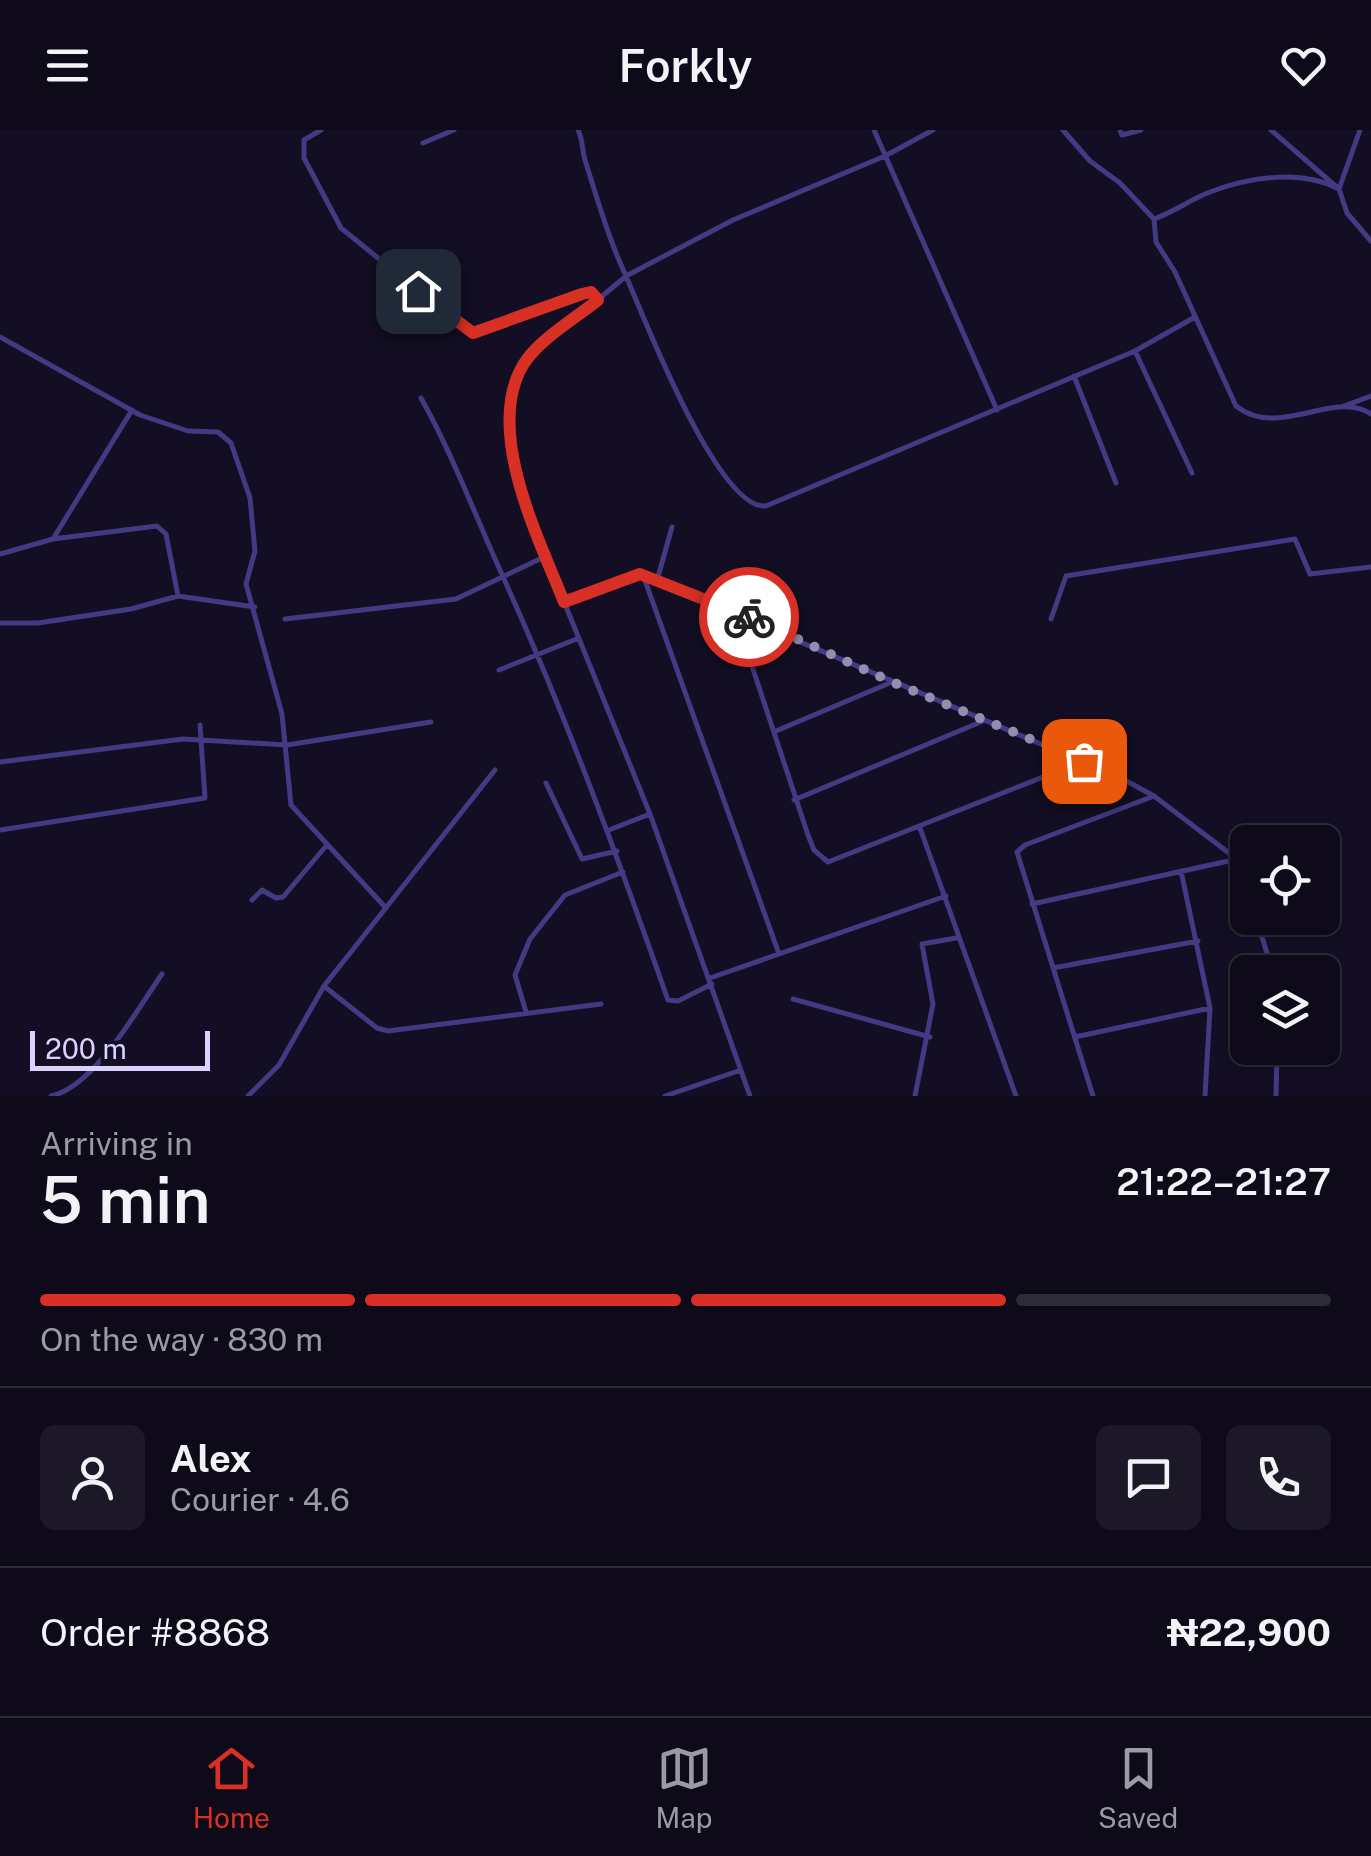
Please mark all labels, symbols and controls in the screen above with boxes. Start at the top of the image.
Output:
icon: menu [40,38,95,93]
icon: heart [1276,38,1331,93]
text: Forkly [619,39,752,92]
pin [376,249,461,334]
icon: home [391,264,446,319]
courier [699,567,799,667]
icon: bike [722,590,777,645]
pin [1042,719,1127,804]
icon: bag [1057,734,1112,789]
map controls [1230,825,1340,1065]
button: locate [1230,825,1340,935]
button: layers [1230,955,1340,1065]
scale bar [30,1026,210,1070]
text: 200 m [45,1032,127,1065]
text: Arriving in [40,1125,193,1162]
text: 21:22–21:27 [1116,1159,1331,1204]
text: 5 min [40,1161,210,1238]
text: On the way · 830 m [40,1321,323,1358]
button: person [40,1425,145,1530]
button: chat [1096,1425,1201,1530]
button: phone [1226,1425,1331,1530]
text: Alex [170,1436,252,1481]
text: Courier · 4.6 [170,1481,350,1518]
text: Order #8868 [40,1610,270,1655]
text: ₦22,900 [1167,1610,1331,1655]
tab: Home [193,1741,270,1834]
tab: Map [656,1741,712,1834]
tab: Saved [1098,1741,1178,1834]

